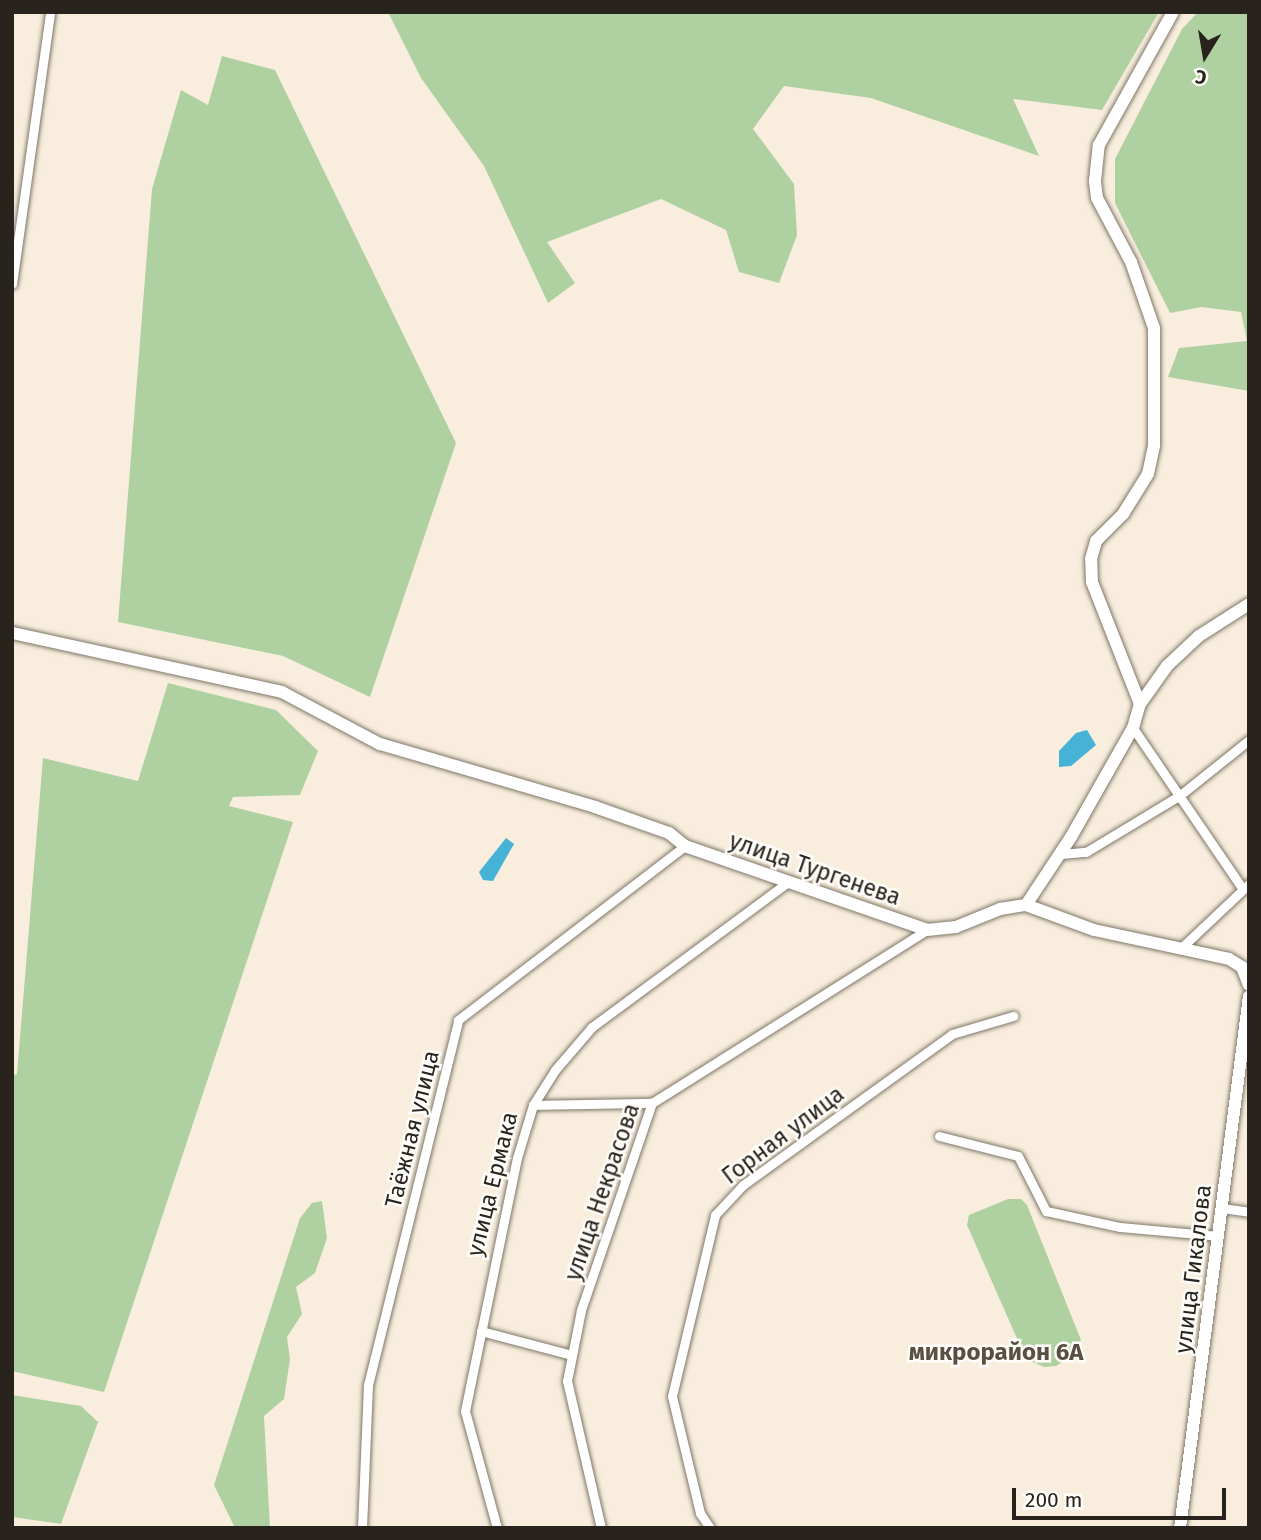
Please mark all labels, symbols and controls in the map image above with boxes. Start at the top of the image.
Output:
north arrow [1170,21,1240,91]
text: С [1193,65,1208,89]
street label: улица Тургенева [726,827,904,911]
street label: Таёжная улица [379,1047,445,1211]
street label: Горная улица [717,1080,849,1190]
street label: улица Некрасова [559,1100,645,1284]
street label: улица Ермака [461,1109,523,1259]
street label: улица Гикалова [1169,1183,1217,1355]
district label: микрорайон 6А [909,1339,1083,1367]
scale bar [1016,1474,1230,1518]
text: 200 m [1025,1487,1082,1513]

